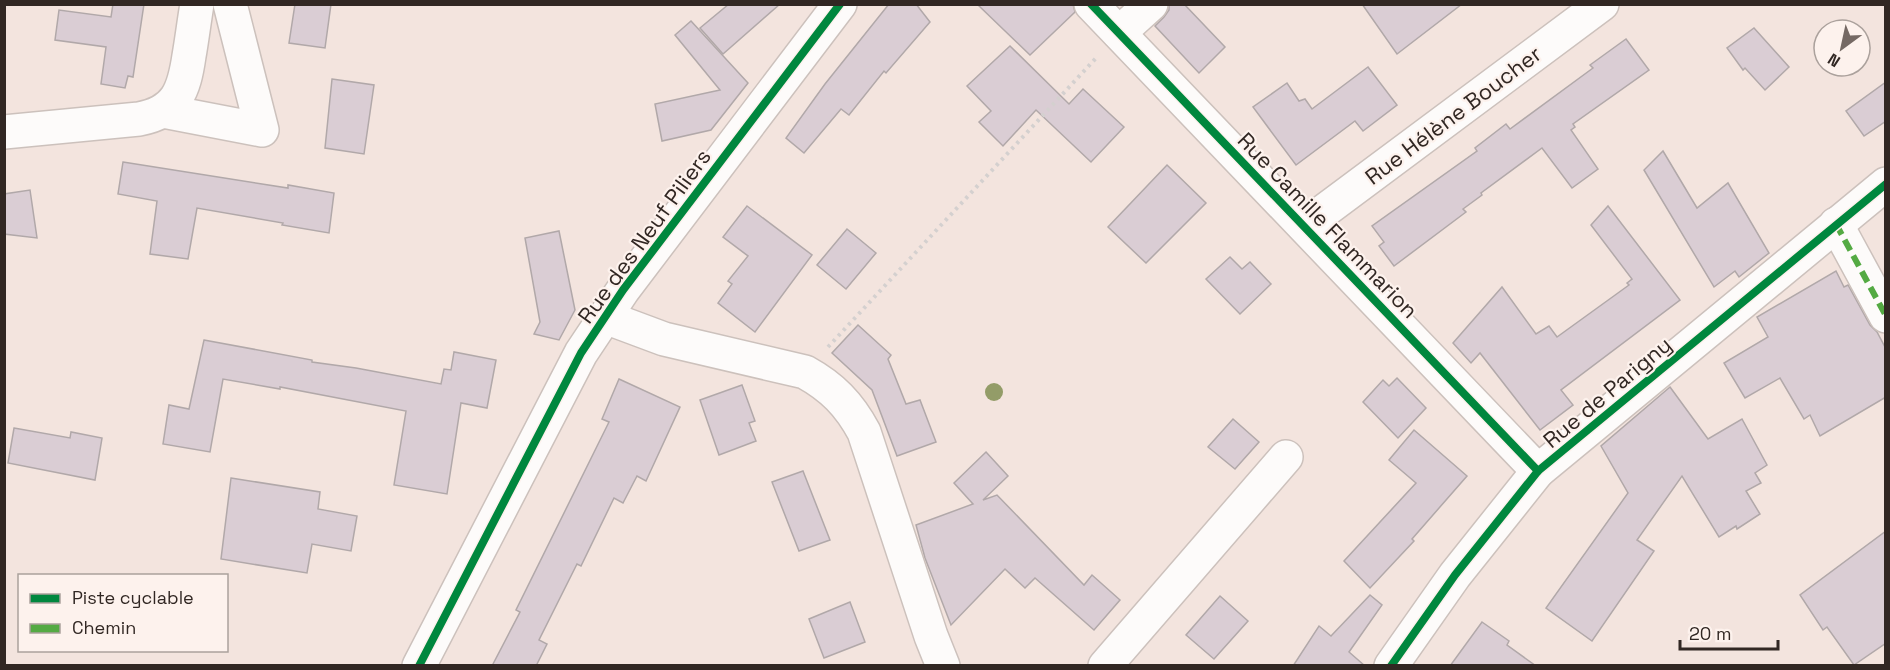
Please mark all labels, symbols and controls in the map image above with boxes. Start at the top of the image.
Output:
north arrow [1812,18,1872,78]
street label: Rue Hélène Boucher [1359,40,1547,190]
text: N [1824,48,1844,72]
street label: Rue Camille Flammarion [1232,126,1424,324]
street label: Rue des Neuf Piliers [571,143,717,329]
street label: Rue de Parigny [1537,330,1677,454]
legend [18,574,228,652]
text: Piste cyclable [72,586,194,609]
scale bar [1680,613,1778,651]
text: Chemin [72,616,136,639]
text: 20 m [1689,622,1732,645]

